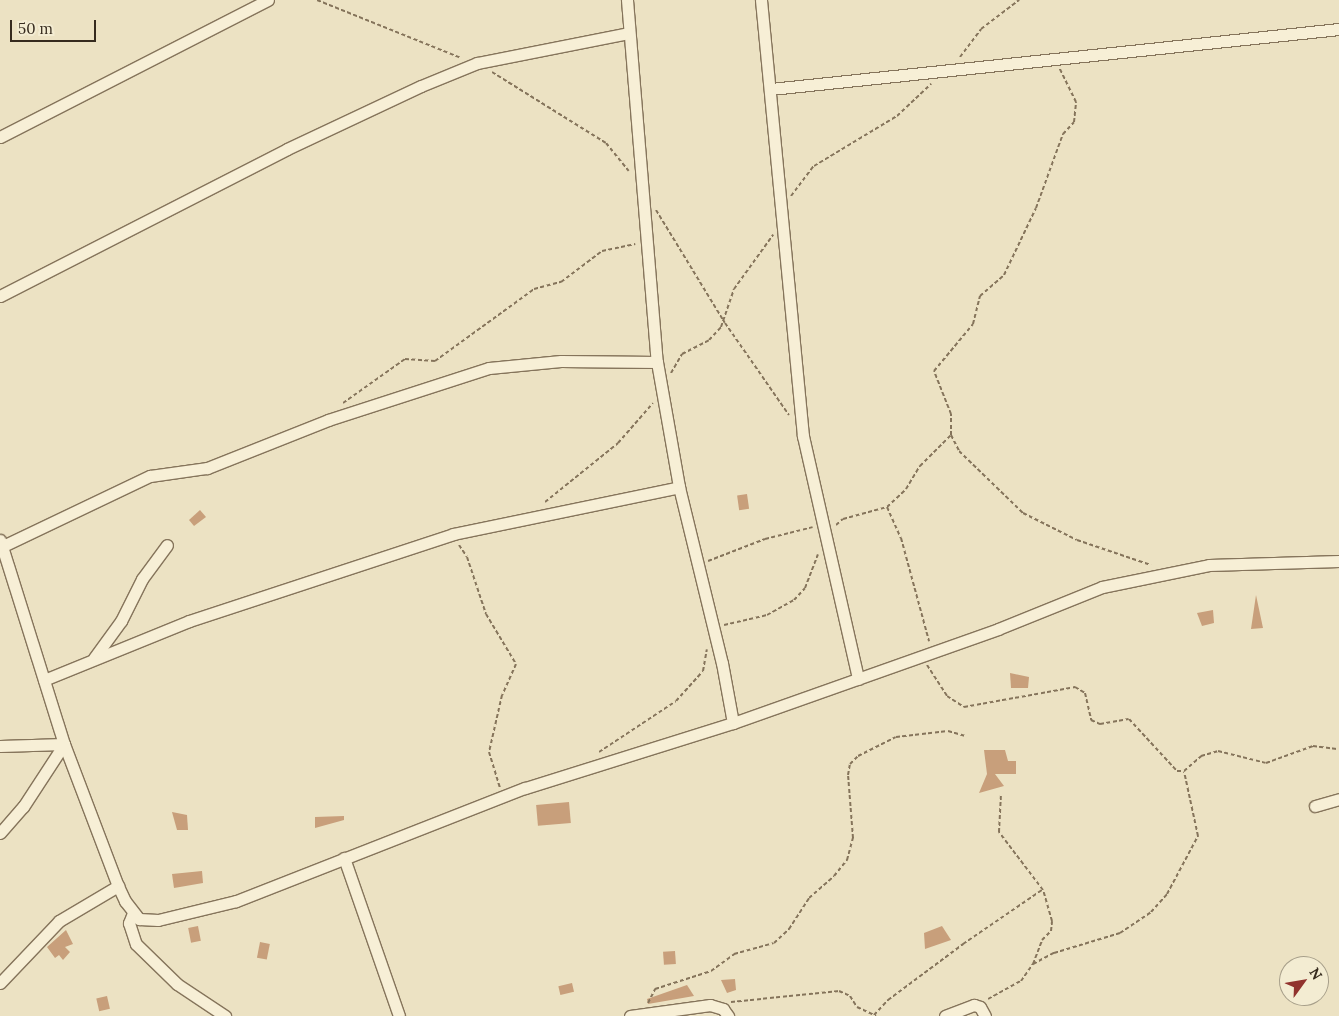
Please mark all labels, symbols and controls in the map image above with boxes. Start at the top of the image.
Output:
scale bar [12,10,99,42]
text: 50 m [18,19,53,38]
north arrow [1279,956,1329,1006]
text: N [1305,964,1326,983]

